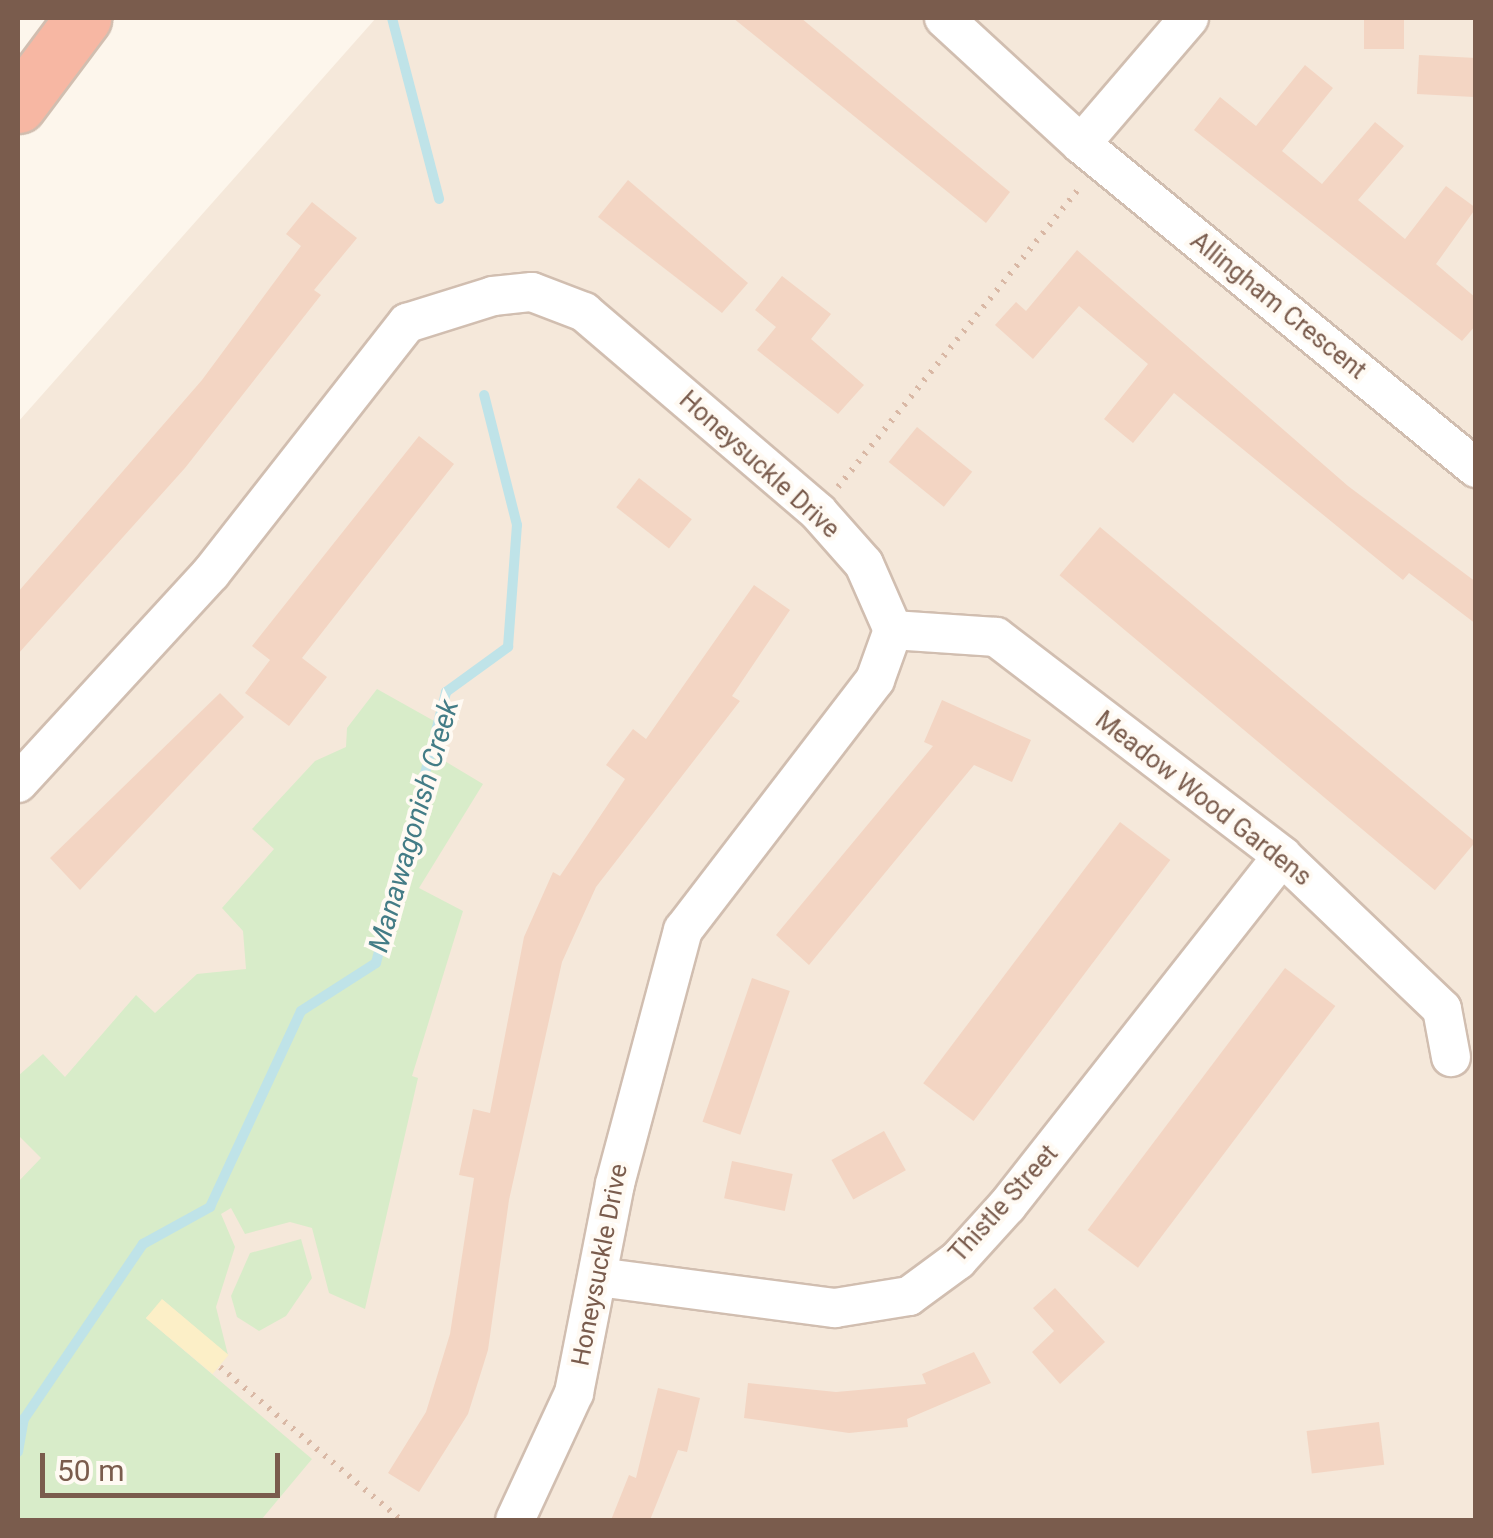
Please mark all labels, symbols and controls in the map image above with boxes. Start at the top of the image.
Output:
street label: Allingham Crescent [1184,226,1372,386]
street label: Honeysuckle Drive [673,385,845,545]
water label: Manawagonish Creek [362,696,466,956]
street label: Meadow Wood Gardens [1089,705,1317,893]
street label: Thistle Street [944,1139,1064,1269]
street label: Honeysuckle Drive [566,1162,634,1368]
scale bar [45,1433,285,1495]
text: 50 m [57,1453,124,1488]

